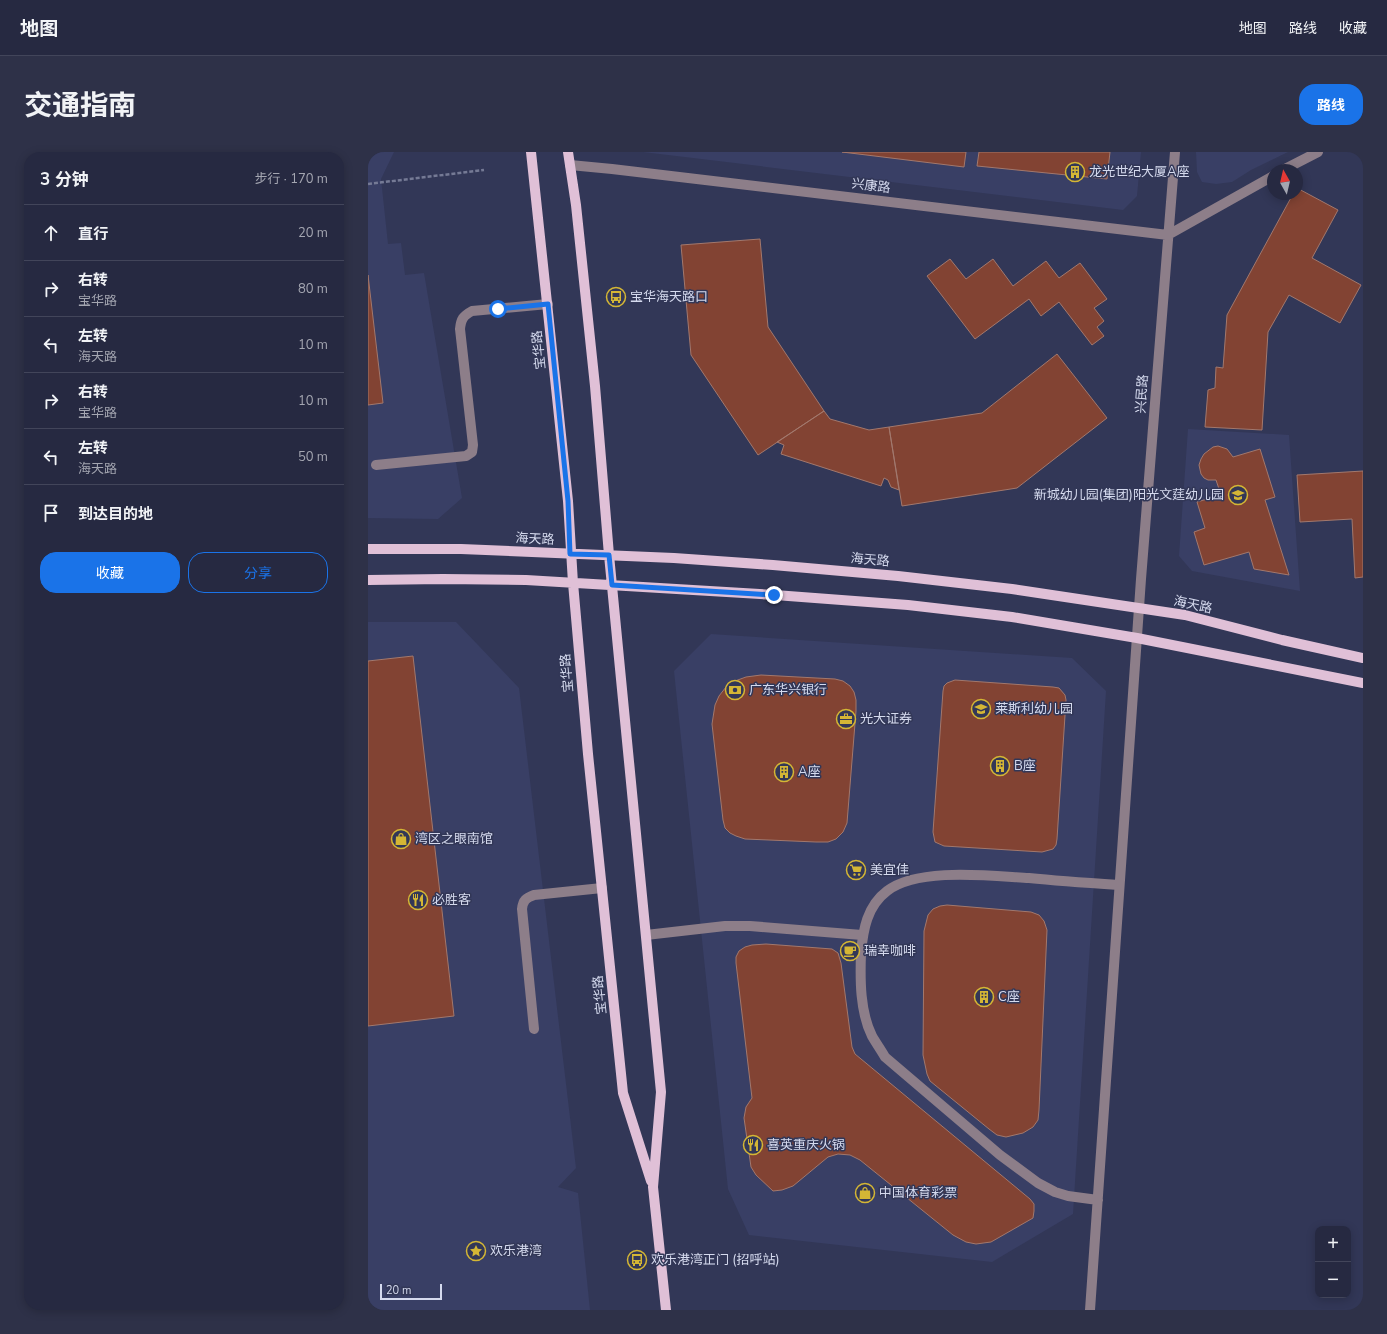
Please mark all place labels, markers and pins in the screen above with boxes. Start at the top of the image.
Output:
building icon: 龙光世纪大厦A座 [1064,161,1086,183]
place label: 龙光世纪大厦A座 [1089,163,1189,181]
bus stop icon: 宝华海天路口 [605,286,627,308]
place label: 宝华海天路口 [630,288,708,306]
school or university icon: 新城幼儿园(集团)阳光文莛幼儿园 [1227,484,1249,506]
place label: 新城幼儿园(集团)阳光文莛幼儿园 [1034,486,1224,504]
bank icon: 广东华兴银行 [724,679,746,701]
place label: 广东华兴银行 [749,681,827,699]
school or university icon: 莱斯利幼儿园 [970,698,992,720]
place label: 莱斯利幼儿园 [995,700,1073,718]
office icon: 光大证券 [835,708,857,730]
place label: 光大证券 [860,710,912,728]
building icon: B座 [989,755,1011,777]
place label: B座 [1014,757,1036,775]
building icon: A座 [773,761,795,783]
place label: A座 [798,763,820,781]
shop icon: 湾区之眼南馆 [390,828,412,850]
place label: 湾区之眼南馆 [415,830,493,848]
supermarket icon: 美宜佳 [845,859,867,881]
place label: 美宜佳 [870,861,909,879]
restaurant icon: 必胜客 [407,889,429,911]
place label: 必胜客 [432,891,471,909]
cafe icon: 瑞幸咖啡 [839,940,861,962]
place label: 瑞幸咖啡 [864,942,916,960]
building icon: C座 [973,986,995,1008]
place label: C座 [998,988,1020,1006]
restaurant icon: 喜英重庆火锅 [742,1134,764,1156]
place label: 喜英重庆火锅 [767,1136,845,1154]
shop icon: 中国体育彩票 [854,1182,876,1204]
place label: 中国体育彩票 [879,1184,957,1202]
place icon: 欢乐港湾 [465,1240,487,1262]
place label: 欢乐港湾 [490,1242,542,1260]
bus stop icon: 欢乐港湾正门 (招呼站) [626,1249,648,1271]
place label: 欢乐港湾正门 (招呼站) [651,1251,780,1269]

